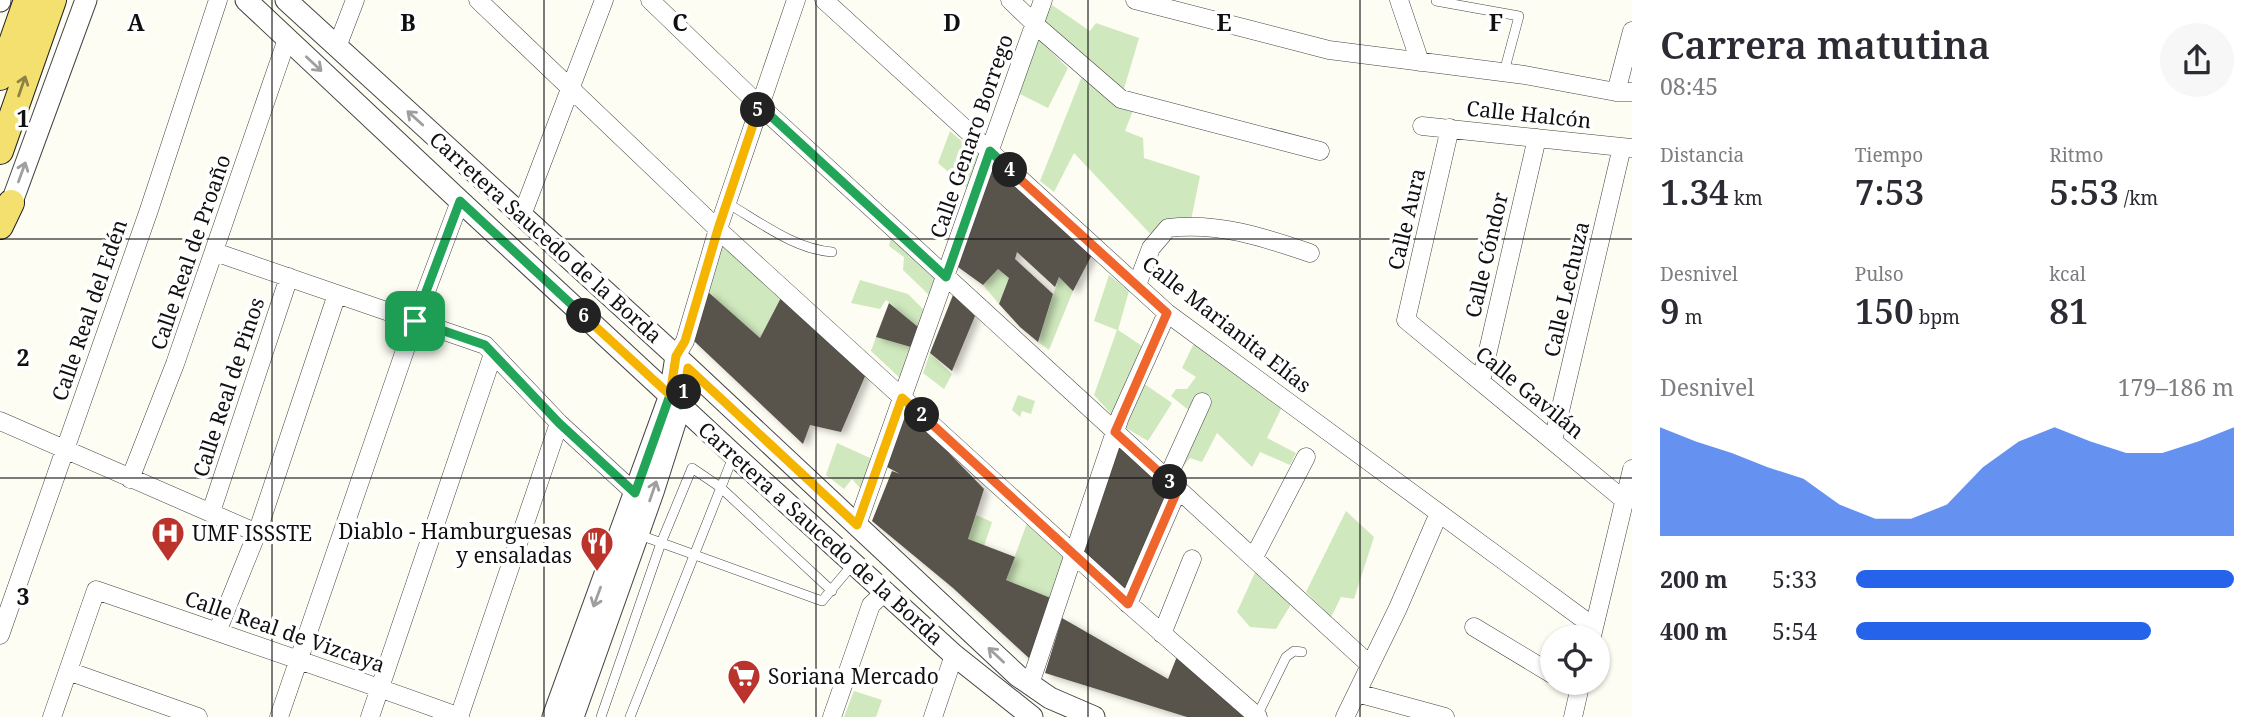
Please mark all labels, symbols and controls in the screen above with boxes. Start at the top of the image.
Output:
text: A [127,6,145,38]
text: B [400,6,416,38]
text: C [672,6,688,38]
text: D [943,6,961,38]
text: E [1216,6,1232,38]
text: F [1489,6,1503,38]
text: Carrera matutina [1660,18,1990,70]
button: share [2160,23,2234,97]
street label: Calle Genaro Borrego [923,30,1019,242]
one-way arrow [305,55,322,72]
text: 08:45 [1660,70,1718,102]
one-way arrow [17,76,29,98]
pin: 5 [740,92,776,128]
street label: Calle Halcón [1465,94,1593,134]
text: 5 [752,96,763,122]
text: 1 [17,102,30,134]
one-way arrow [407,109,424,126]
street label: Carretera Saucedo de la Borda [424,125,668,349]
text: Distancia [1660,142,1744,168]
text: Tiempo [1855,142,1923,168]
text: Ritmo [2049,142,2103,168]
street label: Calle Real de Proaño [143,151,237,353]
pin: 4 [992,152,1028,188]
text: 4 [1004,156,1015,182]
one-way arrow [17,162,30,184]
street label: Calle Aura [1381,165,1431,273]
text: 1.34 [1660,168,1729,215]
text: 7:53 [1855,168,1924,215]
text: 5:53 [2049,168,2119,215]
text: km [1729,185,1763,211]
text: /km [2119,185,2158,211]
street label: Calle Cóndor [1458,189,1514,320]
street label: Calle Real del Edén [45,216,133,404]
street label: Calle Lechuza [1537,218,1595,360]
street label: Calle Marianita Elías [1137,249,1317,399]
text: Desnivel [1660,261,1738,287]
text: Pulso [1855,261,1904,287]
text: kcal [2049,261,2086,287]
text: 9 [1660,287,1680,334]
text: 150 [1855,287,1914,334]
text: 81 [2049,287,2089,334]
pin [385,291,445,351]
street label: Calle Real de Pinos [186,294,270,480]
pin: 6 [566,298,602,334]
icon: arrive [396,302,434,340]
text: 6 [578,302,589,328]
text: m [1680,304,1703,330]
text: bpm [1914,304,1960,330]
street label: Calle Gavilán [1470,340,1590,444]
text: 2 [17,341,30,373]
text: Desnivel [1660,371,1754,403]
text: 179–186 m [2118,371,2234,403]
pin: 1 [666,374,702,410]
text: 1 [678,378,689,404]
pin: 2 [904,398,940,432]
text: 2 [916,401,927,427]
street label: Carretera a Saucedo de la Borda [692,415,950,651]
pin: 3 [1152,464,1188,500]
text: 3 [1164,468,1175,494]
one-way arrow [647,480,660,502]
hospital icon: UMF ISSSTE [149,514,187,563]
place label: Diablo - Hamburguesas y ensaladas [338,517,572,569]
place label: UMF ISSSTE [192,519,312,547]
restaurant icon: Diablo - Hamburguesas y ensaladas [578,524,616,573]
text: 200 m [1660,563,1728,595]
text: 5:33 [1772,563,1817,595]
text: 3 [17,580,30,612]
street label: Calle Real de Vizcaya [181,584,389,678]
one-way arrow [589,586,602,608]
text: 400 m [1660,615,1728,647]
text: 5:54 [1772,615,1817,647]
map controls [1540,625,1610,695]
button: locate [1540,625,1610,695]
one-way arrow [988,646,1005,663]
supermarket icon: Soriana Mercado [725,657,763,706]
place label: Soriana Mercado [768,662,939,690]

